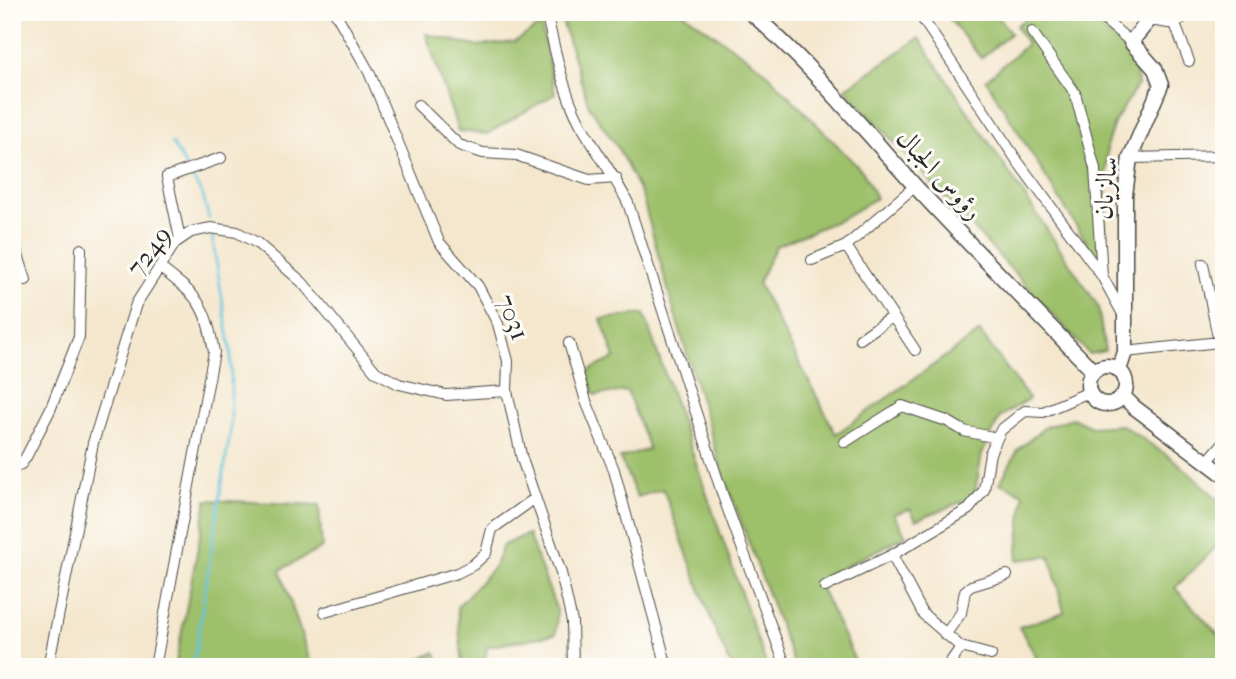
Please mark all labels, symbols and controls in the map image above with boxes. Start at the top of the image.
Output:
street label: رؤوس الجبال [890,123,989,226]
street label: سالزيان [1087,155,1124,221]
street label: 7249 [120,220,178,282]
street label: 7031 [489,290,536,345]

